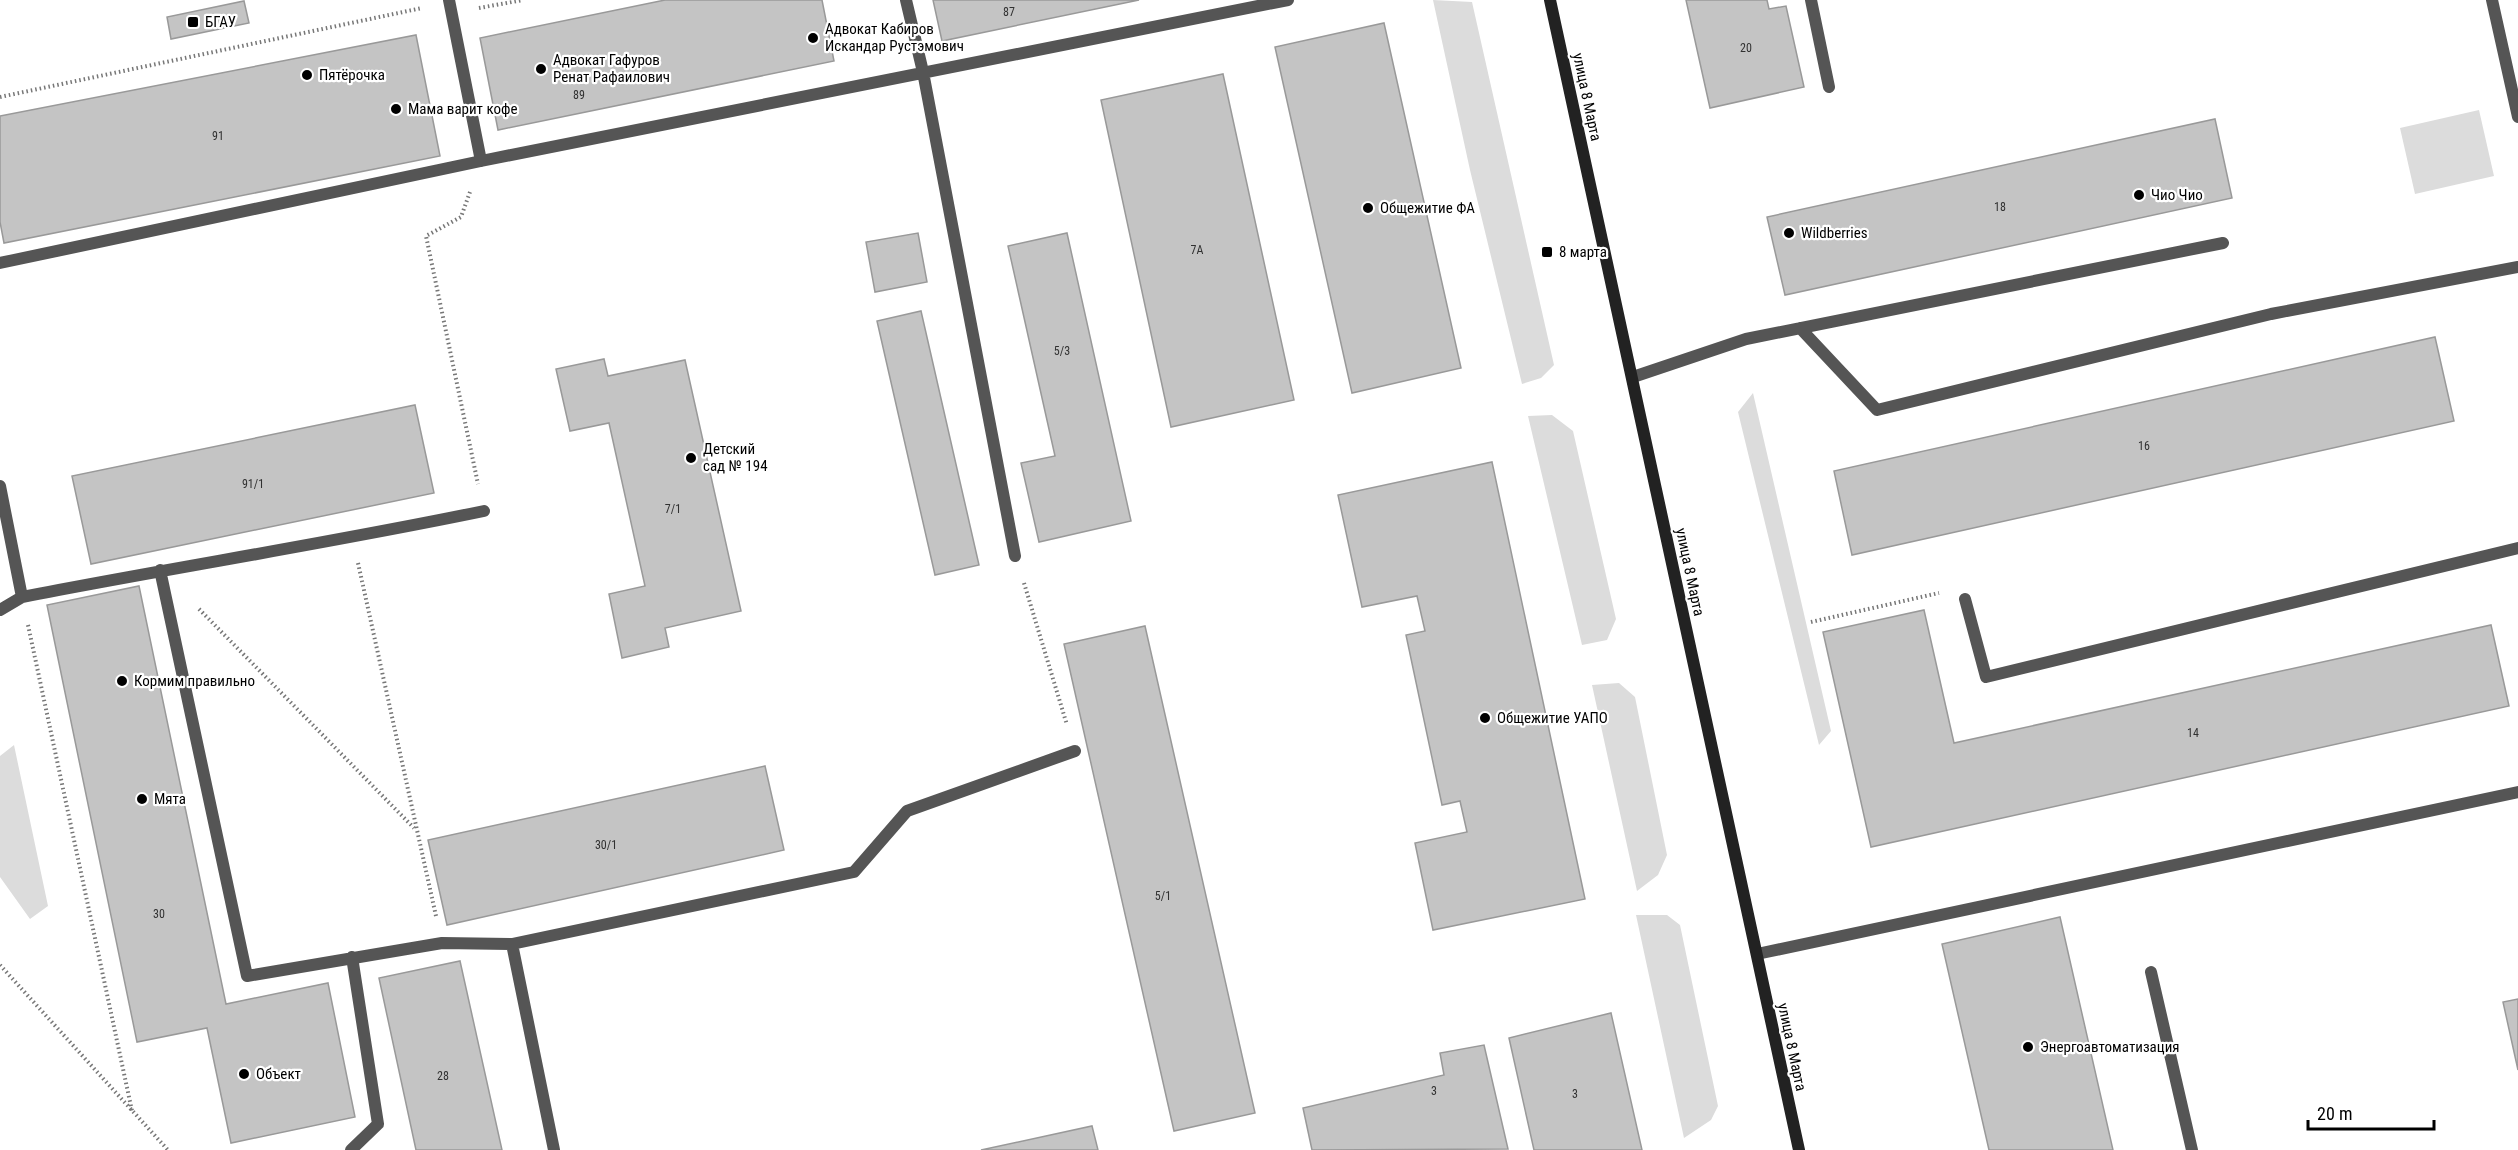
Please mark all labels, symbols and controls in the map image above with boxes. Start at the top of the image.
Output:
house number: 87 [1003,5,1015,19]
place label: БГАУ [205,13,236,31]
marker: БГАУ [186,15,200,29]
place label: Адвокат Кабиров Искандар Рустэмович [825,20,964,55]
marker: Адвокат Кабиров Искандар Рустэмович [806,31,820,45]
house number: 20 [1740,41,1752,55]
place label: Адвокат Гафуров Ренат Рафаилович [553,51,670,86]
street label: улица 8 Марта [1569,51,1605,143]
marker: Адвокат Гафуров Ренат Рафаилович [534,62,548,76]
place label: Пятёрочка [319,66,385,84]
marker: Пятёрочка [300,68,314,82]
house number: 89 [573,88,585,102]
place label: Мама варит кофе [408,100,517,118]
marker: Мама варит кофе [389,102,403,116]
house number: 91 [212,129,224,143]
place label: Чио Чио [2151,186,2203,204]
marker: Чио Чио [2132,188,2146,202]
place label: Общежитие ФА [1380,199,1475,217]
house number: 18 [1994,200,2006,214]
marker: Общежитие ФА [1361,201,1375,215]
place label: Wildberries [1801,224,1868,242]
marker: Wildberries [1782,226,1796,240]
house number: 7А [1191,243,1204,257]
place label: 8 марта [1559,243,1607,261]
marker: 8 марта [1540,245,1554,259]
house number: 5/3 [1054,344,1070,358]
house number: 16 [2138,439,2150,453]
place label: Детский сад № 194 [703,440,768,475]
marker: Детский сад № 194 [684,451,698,465]
house number: 91/1 [242,477,264,491]
house number: 7/1 [665,502,681,516]
street label: улица 8 Марта [1672,526,1708,618]
place label: Кормим правильно [134,672,255,690]
marker: Кормим правильно [115,674,129,688]
place label: Общежитие УАПО [1497,709,1608,727]
marker: Общежитие УАПО [1478,711,1492,725]
house number: 14 [2187,726,2199,740]
place label: Мята [154,790,186,808]
marker: Мята [135,792,149,806]
house number: 30/1 [595,838,617,852]
house number: 5/1 [1155,889,1171,903]
house number: 30 [153,907,165,921]
street label: улица 8 Марта [1774,1001,1810,1093]
place label: Энергоавтоматизация [2040,1038,2180,1056]
marker: Энергоавтоматизация [2021,1040,2035,1054]
place label: Объект [256,1065,301,1083]
marker: Объект [237,1067,251,1081]
house number: 28 [437,1069,449,1083]
house number: 3 [1431,1084,1437,1098]
house number: 3 [1572,1087,1578,1101]
scale bar [2308,1093,2434,1131]
text: 20 m [2317,1103,2352,1124]

